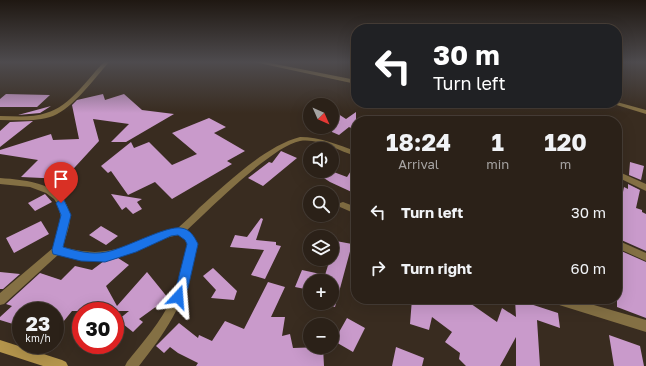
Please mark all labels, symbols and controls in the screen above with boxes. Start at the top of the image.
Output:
text: 30 m [433,38,500,71]
icon: left [367,40,419,92]
text: Turn left [433,72,506,94]
north arrow [303,98,339,134]
map controls [303,98,339,354]
text: 18:24 [386,127,451,156]
text: 1 [492,127,504,156]
text: 120 [544,127,587,156]
button: sound [303,142,339,178]
text: Arrival [398,156,439,172]
text: min [486,156,509,172]
text: m [560,156,571,172]
pin [44,162,78,203]
icon: arrive [50,168,72,190]
button: search [303,186,339,222]
icon: left [367,201,389,223]
text: Turn left [401,203,463,221]
text: 30 m [571,203,606,221]
button: layers [303,230,339,266]
icon: right [367,257,389,279]
text: Turn right [401,259,472,277]
text: 60 m [571,259,606,277]
button: + [303,274,339,310]
position arrow [157,276,199,318]
speed limit sign: 30 [72,302,124,354]
text: 23 [26,311,50,335]
button: − [303,318,339,354]
text: km/h [25,332,51,344]

